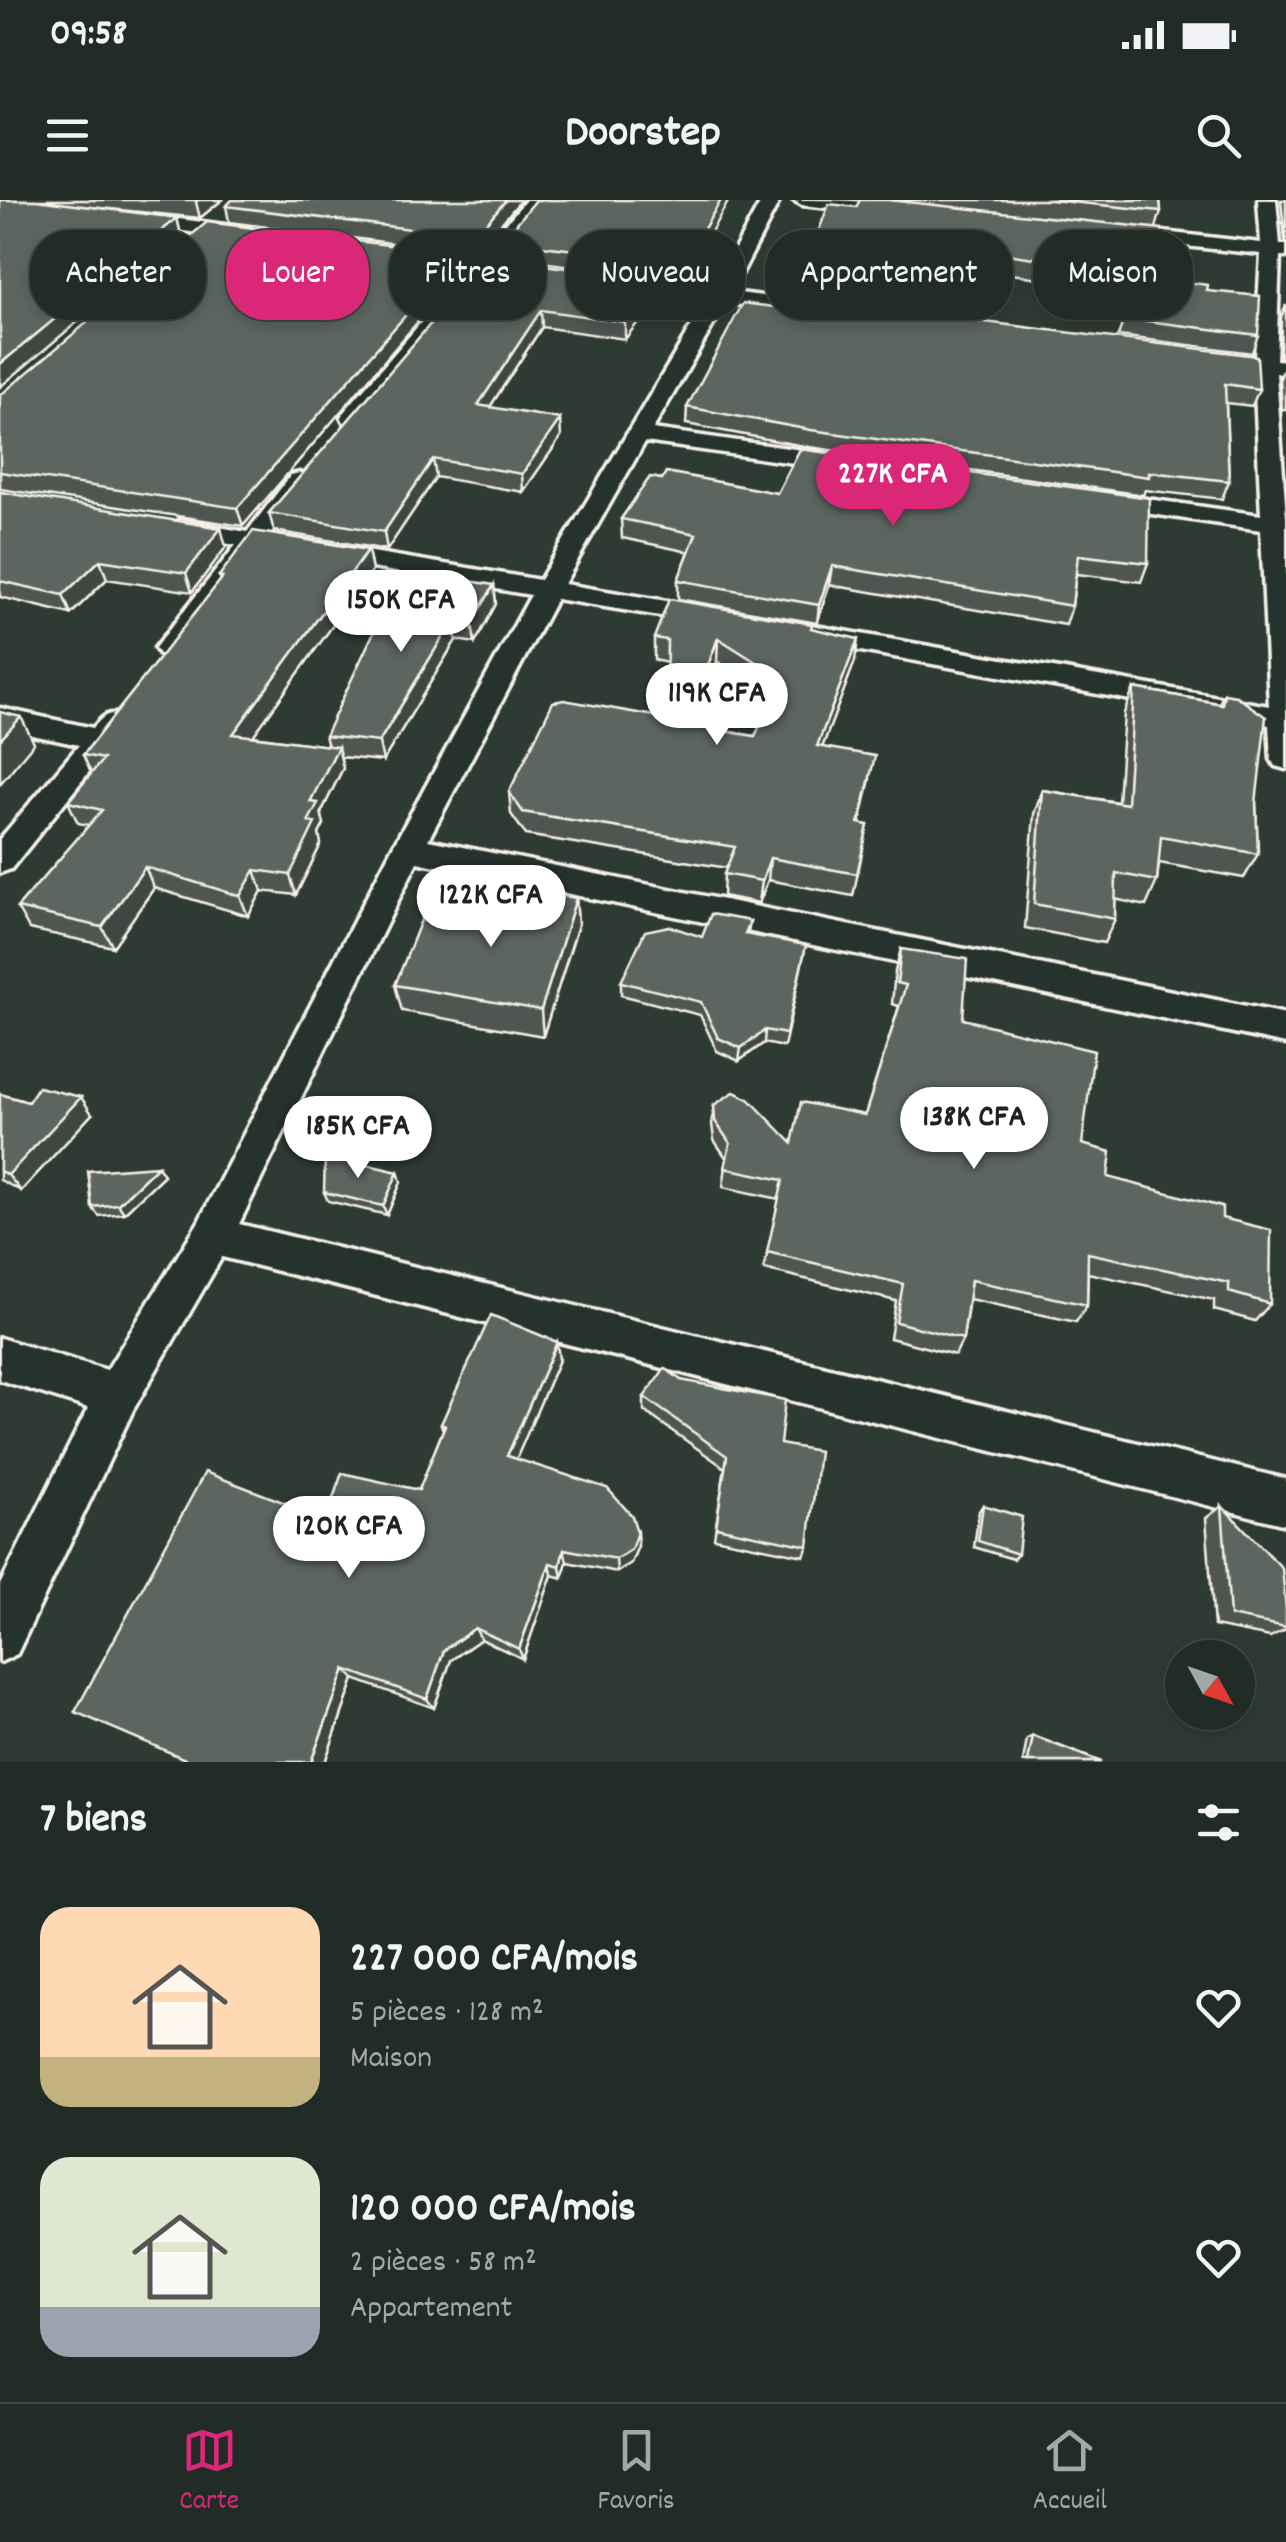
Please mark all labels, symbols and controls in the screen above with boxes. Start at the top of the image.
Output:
text: 09:58 [50,8,127,63]
text: Doorstep [565,103,721,167]
icon: menu [40,108,95,163]
icon: search [1191,108,1246,163]
chip: Acheter [30,230,206,320]
chip: Louer [226,230,369,320]
chip: Filtres [389,230,546,320]
chip: Nouveau [566,230,745,320]
chip: Appartement [765,230,1013,320]
chip: Maison [1033,230,1193,320]
pin: 227K CFA [790,444,996,529]
text: 227K CFA [838,453,948,499]
pin: 150K CFA [298,570,504,655]
text: 150K CFA [347,579,455,625]
pin: 119K CFA [614,663,820,748]
text: 119K CFA [668,672,766,718]
pin: 122K CFA [388,865,594,950]
text: 122K CFA [439,874,543,920]
pin: 138K CFA [871,1087,1077,1172]
pin: 185K CFA [255,1096,461,1181]
text: 138K CFA [922,1096,1026,1142]
text: 185K CFA [306,1105,410,1151]
pin: 120K CFA [246,1496,452,1581]
text: 120K CFA [295,1505,403,1551]
north arrow [1165,1640,1255,1730]
map controls [1165,1640,1255,1730]
text: 7 biens [40,1792,147,1852]
icon: filters [1191,1795,1246,1850]
text: 227 000 CFA/mois [350,1931,638,1991]
icon: home [120,1947,240,2067]
icon: heart [1191,1980,1246,2035]
text: 5 pièces · 128 m² [350,1991,544,2037]
text: Maison [350,2037,432,2083]
text: 120 000 CFA/mois [350,2181,636,2241]
icon: home [120,2197,240,2317]
icon: heart [1191,2230,1246,2285]
text: 2 pièces · 58 m² [350,2241,537,2287]
text: Appartement [350,2287,512,2333]
tab: Carte [179,2423,239,2523]
tab: Favoris [597,2423,675,2523]
tab: Accueil [1033,2423,1107,2523]

